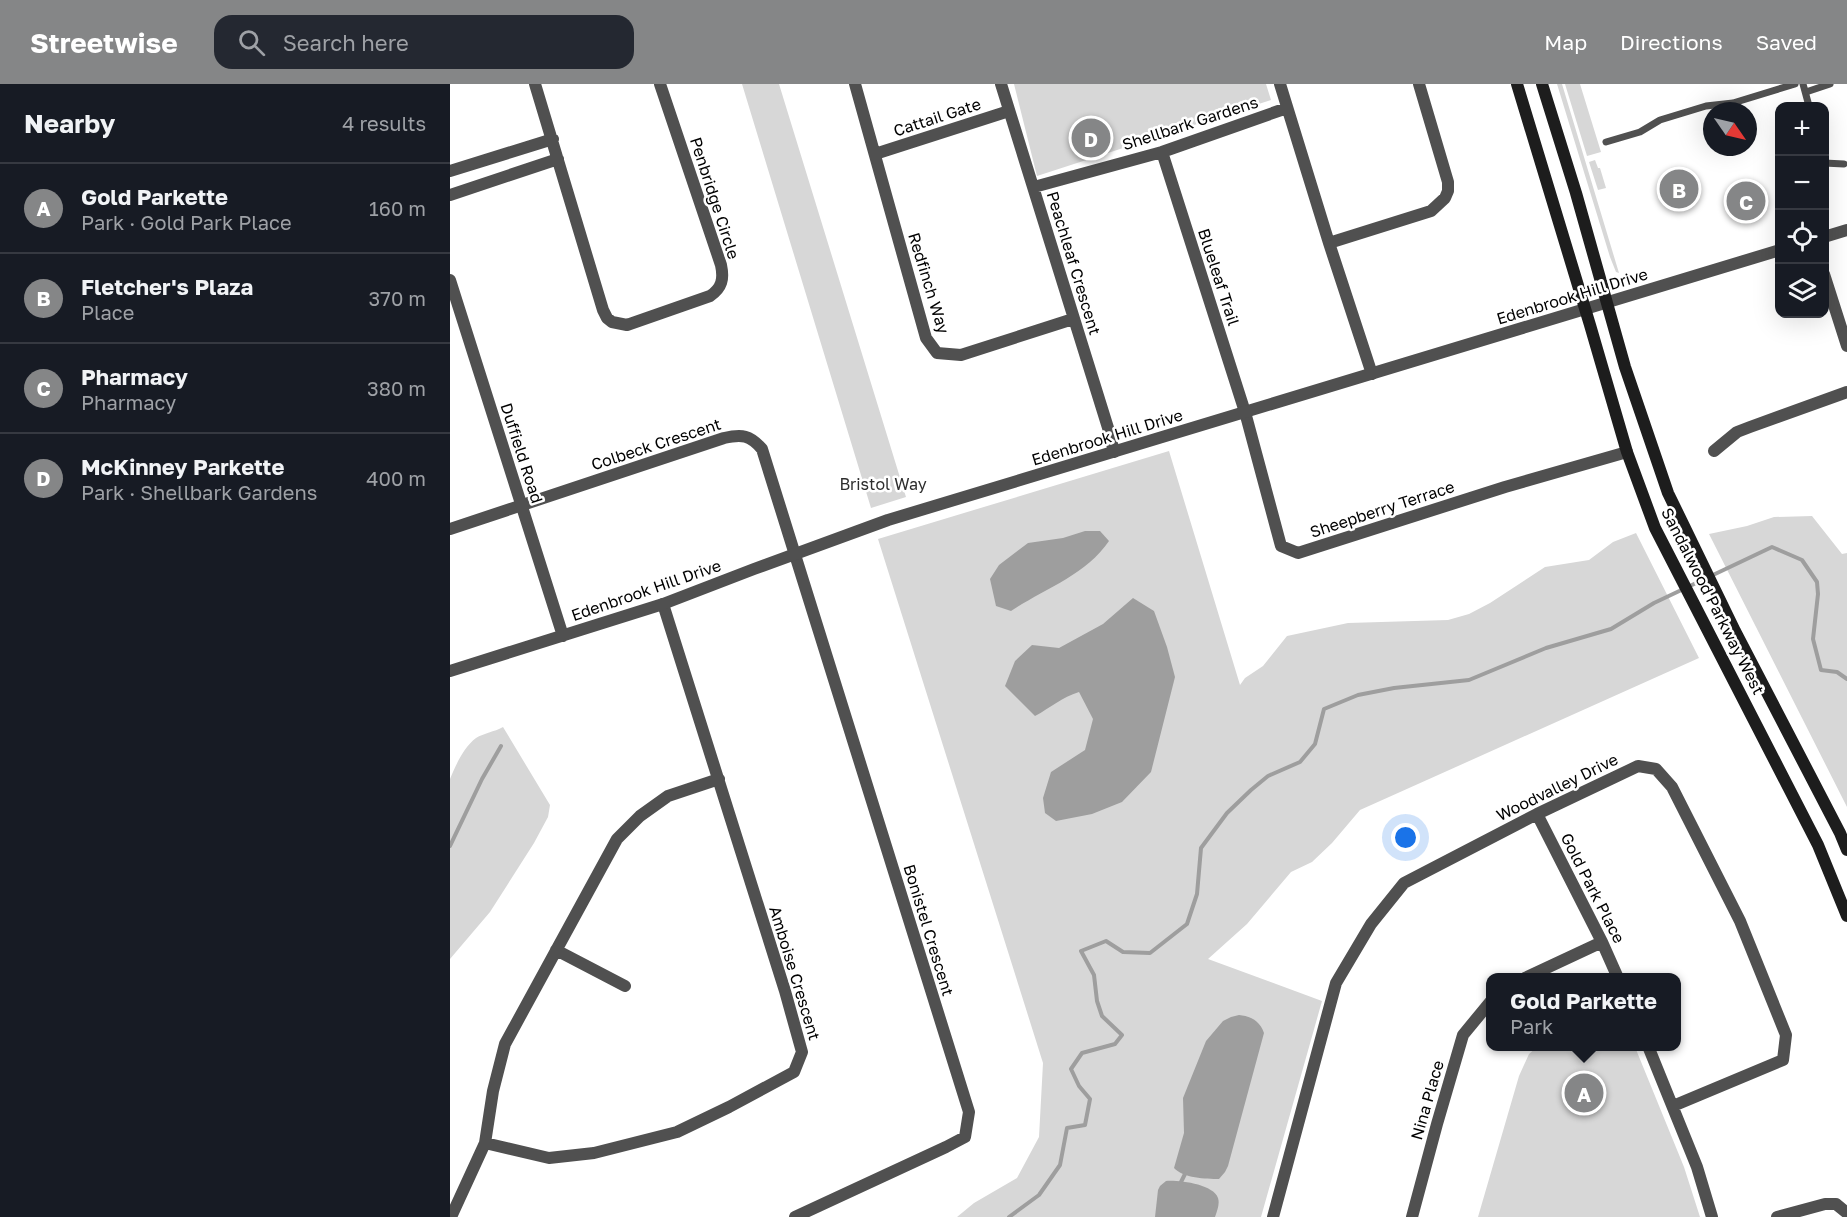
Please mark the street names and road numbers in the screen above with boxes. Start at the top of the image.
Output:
street label: Shellbark Gardens [1120,92,1260,154]
street label: Cattail Gate [891,93,983,141]
street label: Penbridge Circle [686,135,744,261]
street label: Peachleaf Crescent [1043,189,1105,337]
street label: Blueleaf Trail [1194,226,1244,328]
street label: Redfinch Way [904,230,954,336]
street label: Edenbrook Hill Drive [1494,263,1650,329]
street label: Duffield Road [496,400,548,506]
street label: Edenbrook Hill Drive [1029,404,1185,470]
street label: Colbeck Crescent [589,414,723,474]
street label: Sheepberry Terrace [1307,476,1457,542]
street label: Sandalwood Parkway West [1657,504,1769,698]
street label: Edenbrook Hill Drive [568,555,724,625]
street label: Woodvalley Drive [1493,749,1621,825]
street label: Gold Park Place [1557,830,1629,946]
street label: Bonistel Crescent [899,862,959,998]
street label: Amboise Crescent [765,904,825,1042]
street label: Nina Place [1406,1058,1448,1142]

